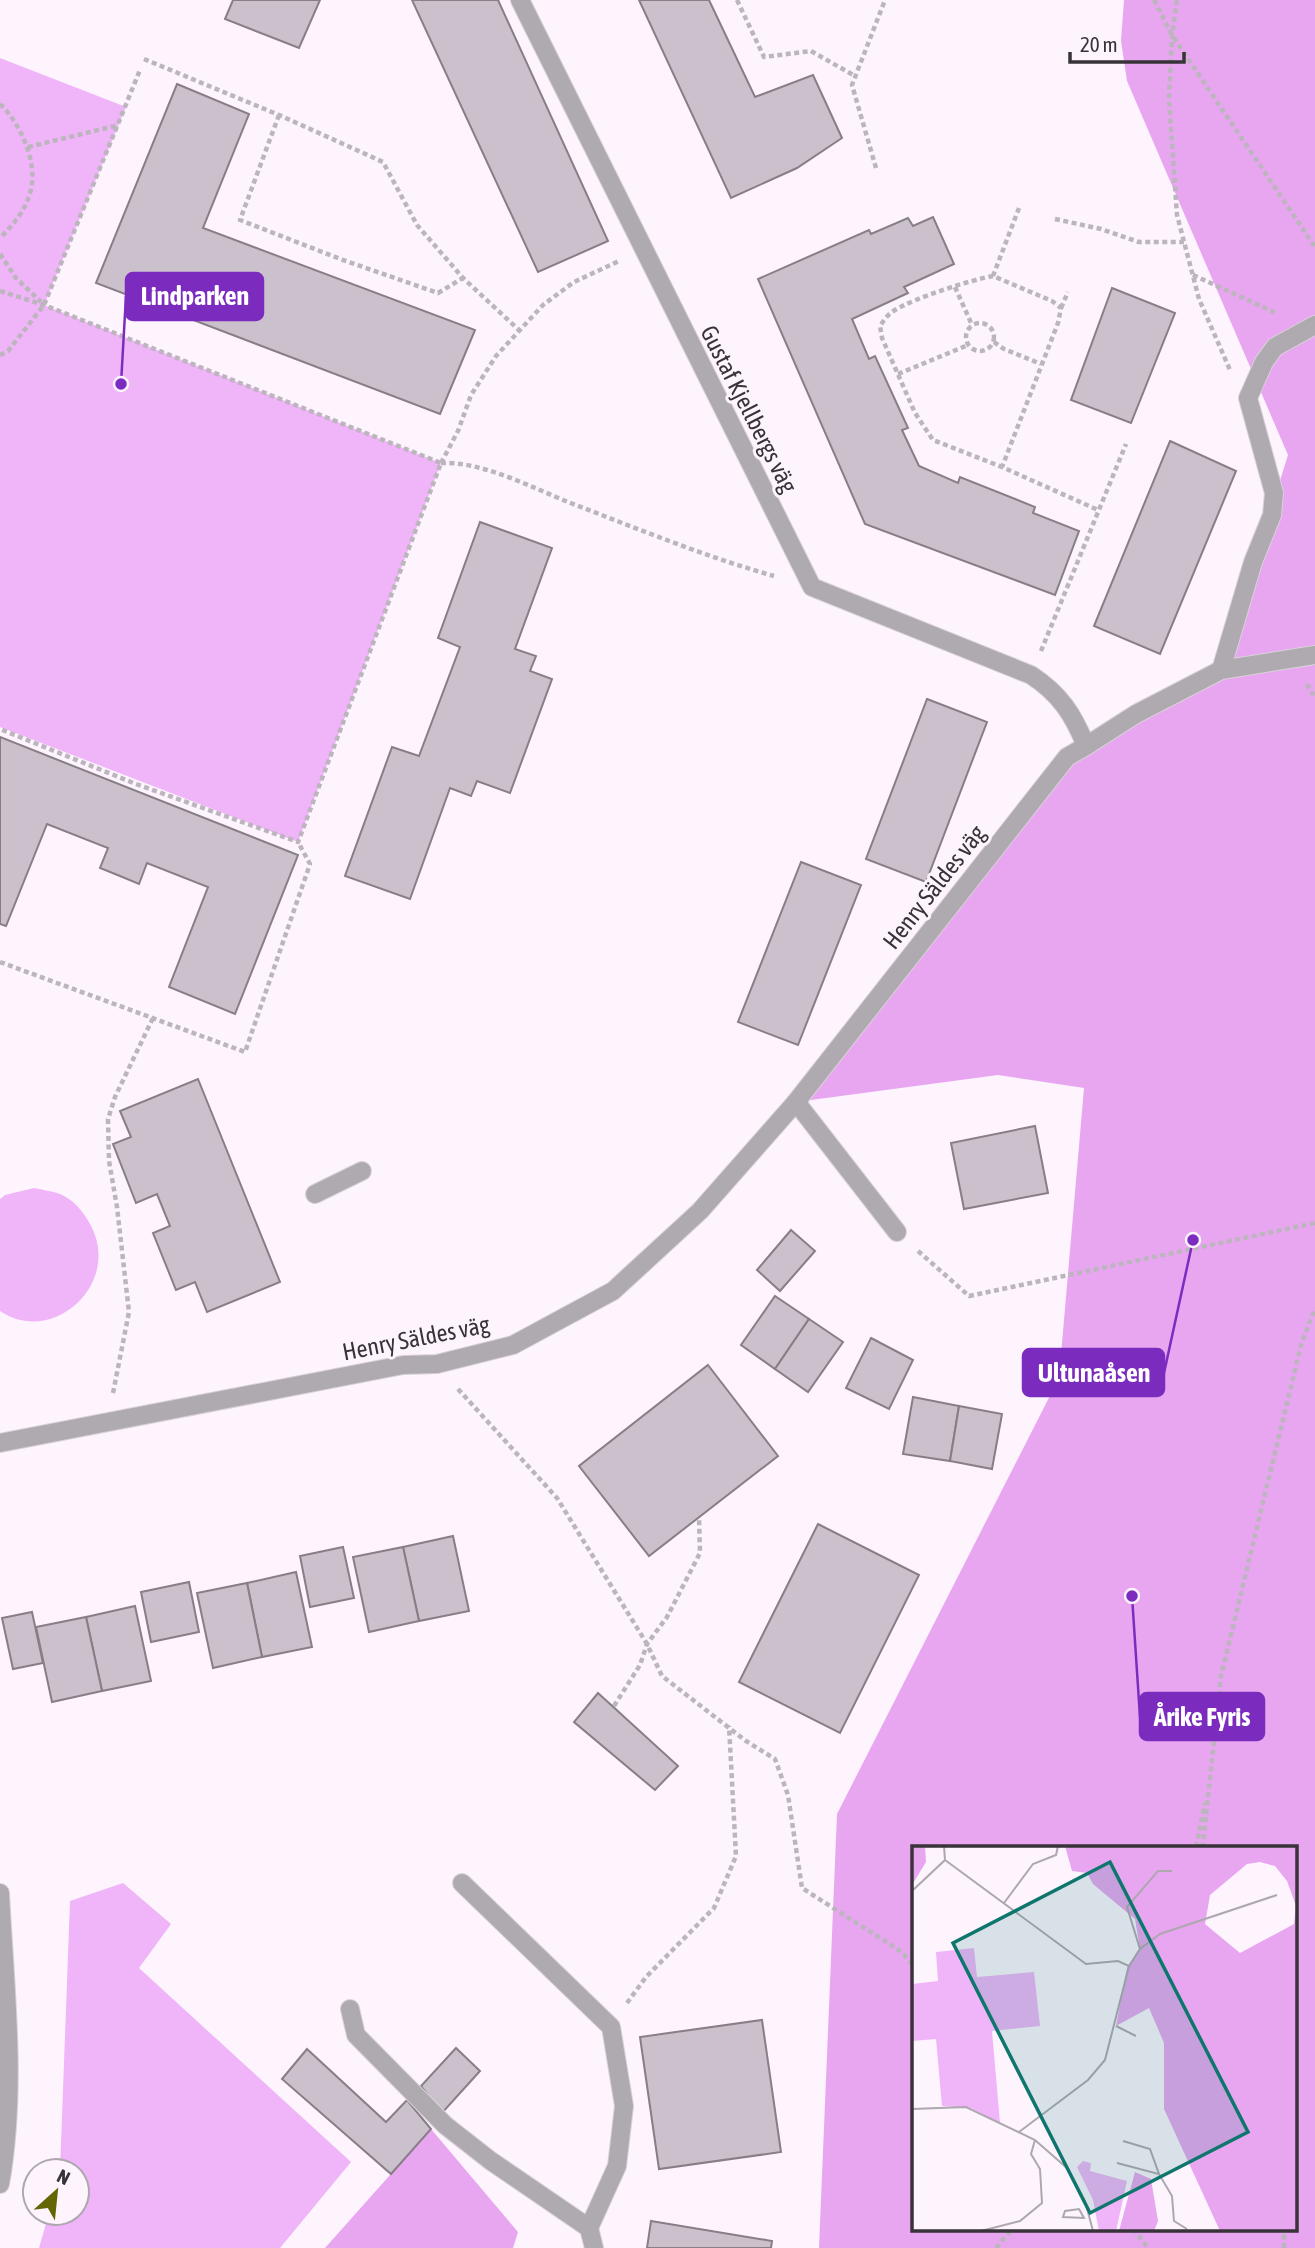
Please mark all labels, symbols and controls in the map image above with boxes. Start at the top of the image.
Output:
scale bar [1070,21,1184,65]
text: 20 m [1080,32,1118,56]
callout: Lindparken [126,273,263,320]
text: Lindparken [141,281,249,311]
street label: Gustaf Kjellbergs väg [695,321,803,497]
street label: Henry Säldes väg [877,819,991,954]
street label: Henry Säldes väg [340,1310,492,1365]
callout: Ultunaåsen [1023,1349,1164,1396]
text: Ultunaåsen [1038,1358,1150,1388]
callout: Årike Fyris [1140,1693,1264,1740]
text: Årike Fyris [1153,1702,1250,1732]
inset map [912,1846,1298,2230]
north arrow [21,2157,91,2227]
text: N [54,2165,74,2189]

